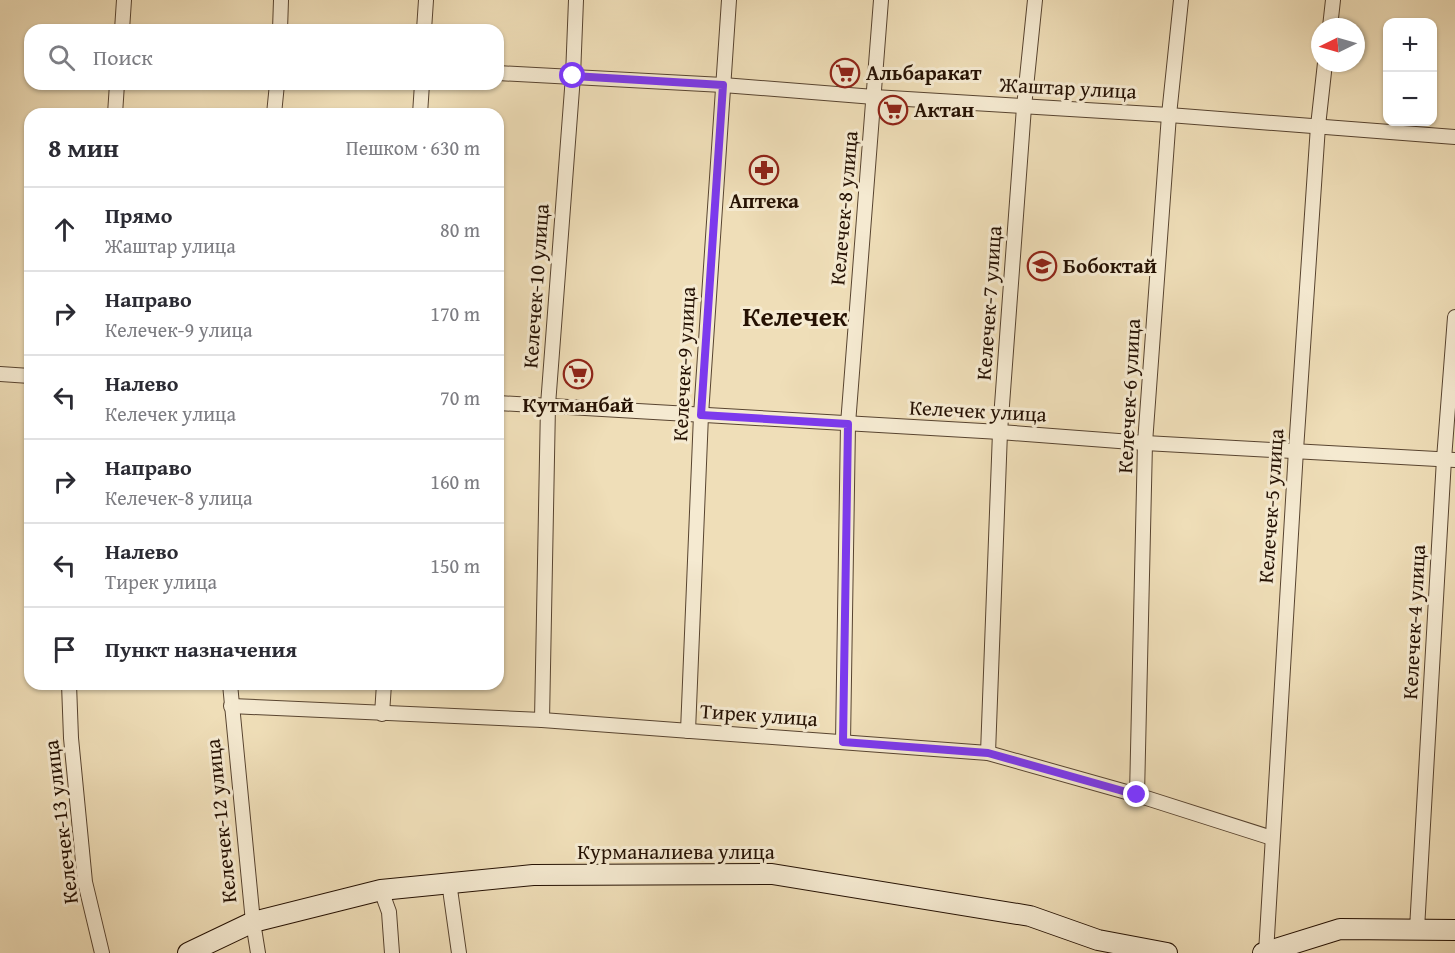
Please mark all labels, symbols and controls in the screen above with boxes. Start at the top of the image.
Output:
north arrow [1311,18,1365,72]
map controls [1383,18,1437,126]
button: + [1383,18,1437,72]
search box [24,24,504,90]
icon: search [45,41,78,74]
text: Поиск [93,41,153,73]
supermarket icon: Альбаракат [829,57,861,89]
place label: Альбаракат [866,57,982,88]
route start [559,62,585,88]
street label: Жаштар улица [998,68,1137,107]
button: − [1383,72,1437,126]
supermarket icon: Актан [877,94,909,126]
place label: Актан [914,94,974,125]
text: 8 мин [48,128,119,167]
street label: Келечек-8 улица [821,129,866,286]
text: Пешком · 630 m [346,133,480,162]
pharmacy icon: Аптека [748,154,780,186]
place label: Аптека [729,185,799,216]
text: Прямо [105,199,172,231]
street label: Келечек-10 улица [514,203,557,369]
icon: ahead [48,213,81,246]
text: 80 m [440,215,480,244]
street label: Келечек-7 улица [968,225,1009,381]
text: Жаштар улица [105,231,236,260]
school or university icon: Бобоктай [1026,250,1058,282]
place label: Бобоктай [1063,250,1157,281]
text: Направо [105,283,192,315]
street label: Келечек-9 улица [664,286,703,442]
district label: Келечек [742,296,848,336]
icon: right [48,297,81,330]
text: 170 m [430,299,480,328]
text: Келечек-9 улица [105,315,253,344]
street label: Келечек-6 улица [1109,318,1148,474]
supermarket icon: Кутманбай [562,358,594,390]
text: Налево [105,367,178,399]
icon: left [48,381,81,414]
text: 70 m [440,383,480,412]
place label: Кутманбай [522,389,634,420]
street label: Келечек улица [909,391,1048,430]
text: Келечек улица [105,399,236,428]
street label: Келечек-5 улица [1250,428,1291,584]
text: Направо [105,451,192,483]
icon: right [48,465,81,498]
text: 160 m [430,467,480,496]
text: Келечек-8 улица [105,483,253,512]
text: Налево [105,535,178,567]
street label: Келечек-4 улица [1394,544,1433,700]
icon: left [48,549,81,582]
text: 150 m [430,551,480,580]
text: Тирек улица [105,567,217,596]
icon: arrive [48,633,81,666]
text: Пункт назначения [105,633,297,665]
street label: Тирек улица [699,695,819,734]
street label: Келечек-12 улица [196,737,245,905]
street label: Келечек-13 улица [35,738,86,906]
route end [1123,781,1149,807]
street label: Курманалиева улица [577,836,775,867]

